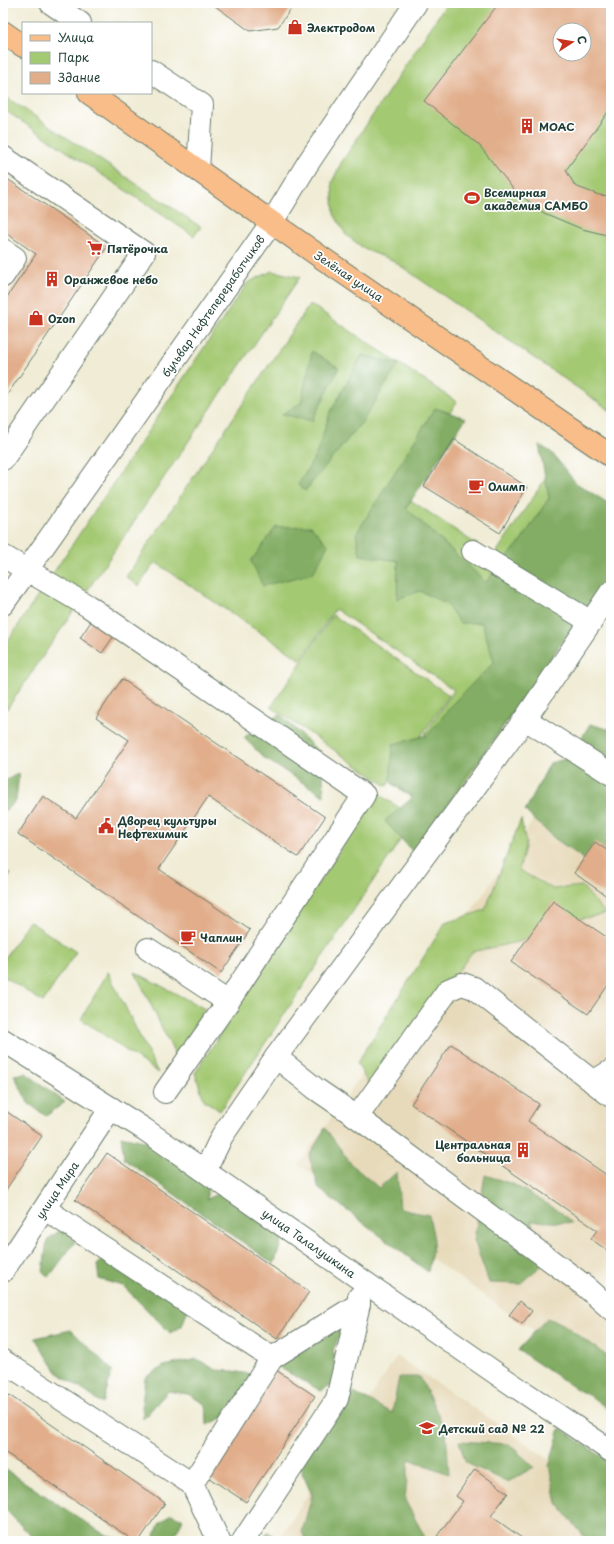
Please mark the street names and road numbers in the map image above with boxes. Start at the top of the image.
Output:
street label: бульвар Нефтепереработчиков [157,232,269,380]
street label: Зелёная улица [311,247,387,305]
street label: улица Мира [31,1158,83,1222]
street label: улица Талалушкина [259,1204,359,1282]

